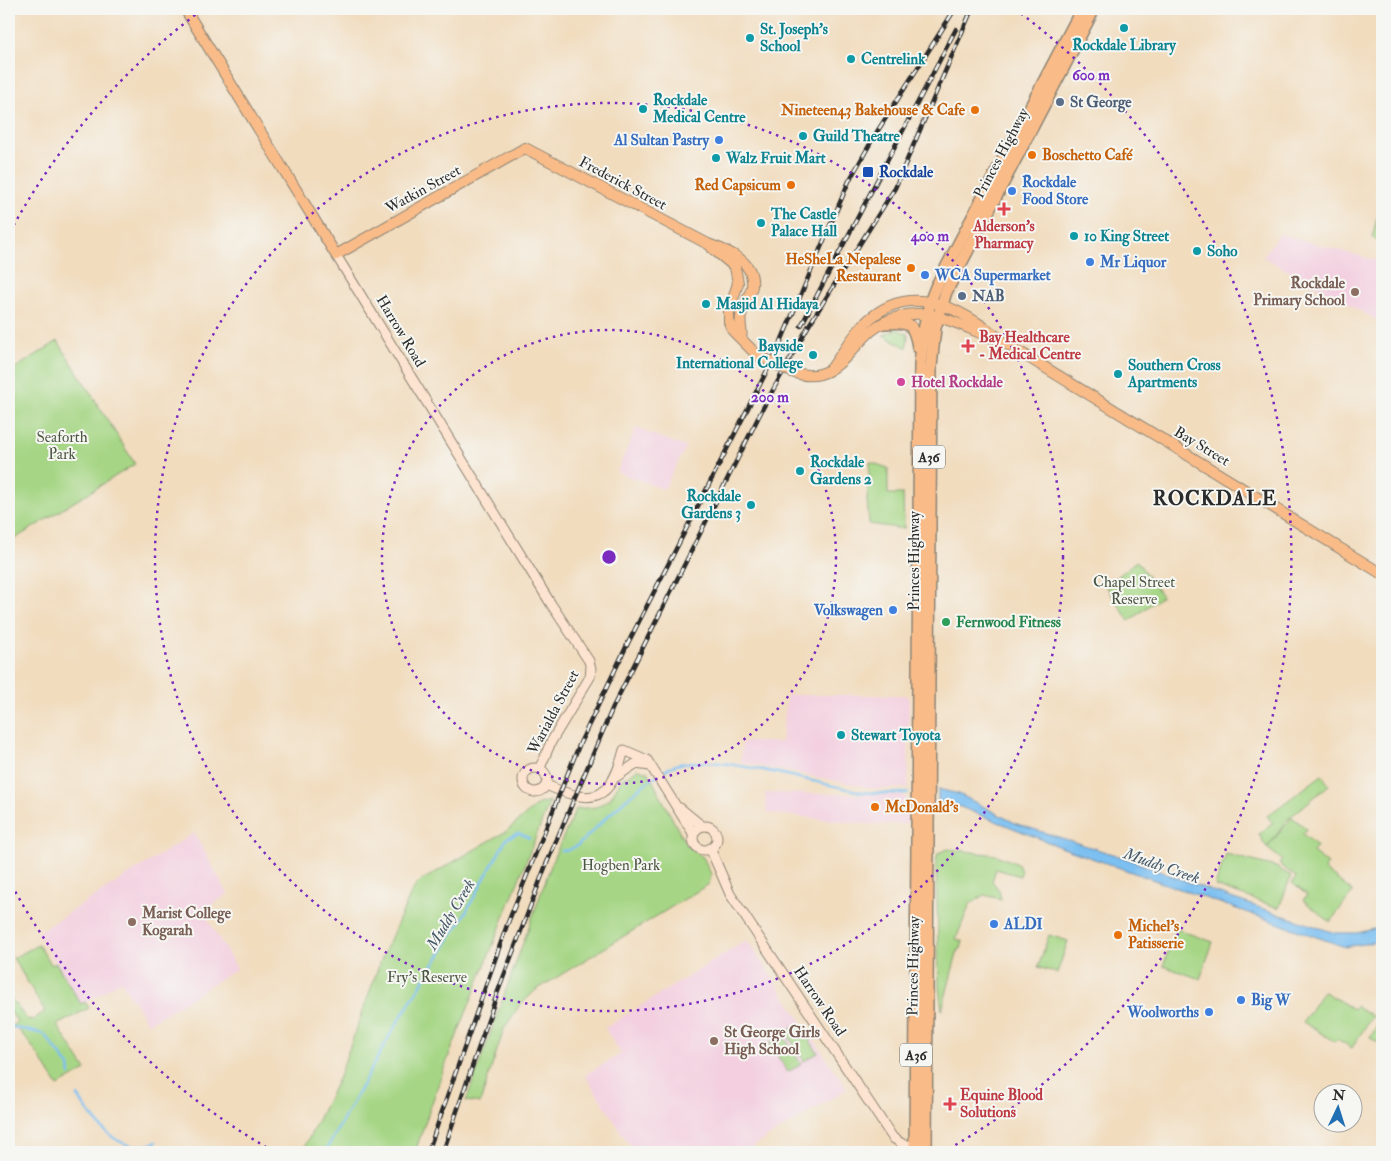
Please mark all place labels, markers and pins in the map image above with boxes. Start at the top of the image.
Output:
place label: St. Joseph's School [760,20,828,56]
marker: Rockdale Library [1118,22,1130,34]
marker: St. Joseph's School [744,32,756,44]
place label: Rockdale Library [1072,36,1177,56]
place label: Centrelink [861,50,926,69]
marker: Centrelink [845,53,857,65]
place label: Rockdale Medical Centre [652,91,746,127]
place label: St George [1070,93,1132,113]
marker: St George [1054,96,1066,108]
place label: Nineteen43 Bakehouse & Cafe [780,101,966,120]
marker: Rockdale Medical Centre [637,103,649,115]
marker: Nineteen43 Bakehouse & Cafe [969,104,981,116]
place label: Guild Theatre [813,127,901,146]
marker: Guild Theatre [797,130,809,142]
place label: Al Sultan Pastry [613,131,710,151]
marker: Al Sultan Pastry [713,134,725,146]
place label: Boschetto Café [1042,146,1133,165]
place label: Walz Fruit Mart [725,149,826,168]
marker: Boschetto Café [1026,149,1038,161]
marker: Walz Fruit Mart [710,152,722,164]
place label: Rockdale [879,163,934,182]
marker: Rockdale [861,165,875,179]
place label: Rockdale Food Store [1022,173,1089,209]
place label: Red Capsicum [694,176,781,196]
marker: Red Capsicum [785,179,797,191]
marker: Rockdale Food Store [1006,185,1018,197]
marker: Alderson's Pharmacy [998,203,1010,215]
place label: The Castle Palace Hall [770,205,837,241]
marker: The Castle Palace Hall [755,217,767,229]
place label: Alderson's Pharmacy [972,217,1035,254]
place label: 10 King Street [1084,227,1169,247]
marker: 10 King Street [1068,230,1080,242]
place label: Soho [1207,242,1238,261]
marker: Soho [1191,245,1203,257]
place label: HeSheLa Nepalese Restaurant [786,250,902,286]
place label: Mr Liquor [1099,253,1167,273]
marker: Mr Liquor [1084,256,1096,268]
marker: HeSheLa Nepalese Restaurant [905,262,917,274]
place label: WCA Supermarket [934,266,1051,286]
marker: WCA Supermarket [919,269,931,281]
place label: Rockdale Primary School [1253,274,1346,311]
marker: Rockdale Primary School [1349,286,1361,298]
place label: NAB [971,287,1005,306]
marker: NAB [956,290,968,302]
place label: Masjid Al Hidaya [715,295,819,315]
marker: Masjid Al Hidaya [700,298,712,310]
place label: Bay Healthcare - Medical Centre [979,328,1082,364]
place label: Bayside International College [676,337,804,374]
marker: Bay Healthcare - Medical Centre [961,339,975,353]
marker: Bayside International College [807,349,819,361]
place label: Southern Cross Apartments [1127,356,1221,393]
marker: Southern Cross Apartments [1112,368,1124,380]
place label: Hotel Rockdale [911,373,1004,392]
marker: Hotel Rockdale [895,376,907,388]
place label: Rockdale Gardens 2 [810,453,872,489]
marker: Rockdale Gardens 2 [794,465,806,477]
place label: Rockdale Gardens 3 [681,487,742,523]
marker: Rockdale Gardens 3 [745,499,757,511]
centre of rings [600,548,618,566]
place label: Volkswagen [813,601,883,621]
marker: Volkswagen [887,604,899,616]
place label: Fernwood Fitness [956,613,1061,632]
marker: Fernwood Fitness [940,616,952,628]
place label: Stewart Toyota [851,726,941,746]
marker: Stewart Toyota [835,729,847,741]
place label: McDonald's [884,798,958,817]
marker: McDonald's [869,801,881,813]
place label: Marist College Kogarah [141,904,232,941]
place label: ALDI [1003,915,1043,934]
marker: Marist College Kogarah [126,916,138,928]
place label: Michel's Patisserie [1127,917,1185,953]
marker: ALDI [988,918,1000,930]
marker: Michel's Patisserie [1112,929,1124,941]
place label: Big W [1251,991,1291,1011]
marker: Big W [1235,994,1247,1006]
place label: Woolworths [1126,1003,1199,1022]
marker: Woolworths [1203,1006,1215,1018]
place label: St George Girls High School [724,1023,820,1060]
marker: St George Girls High School [708,1035,720,1047]
place label: Equine Blood Solutions [960,1086,1044,1122]
marker: Equine Blood Solutions [944,1098,956,1110]

